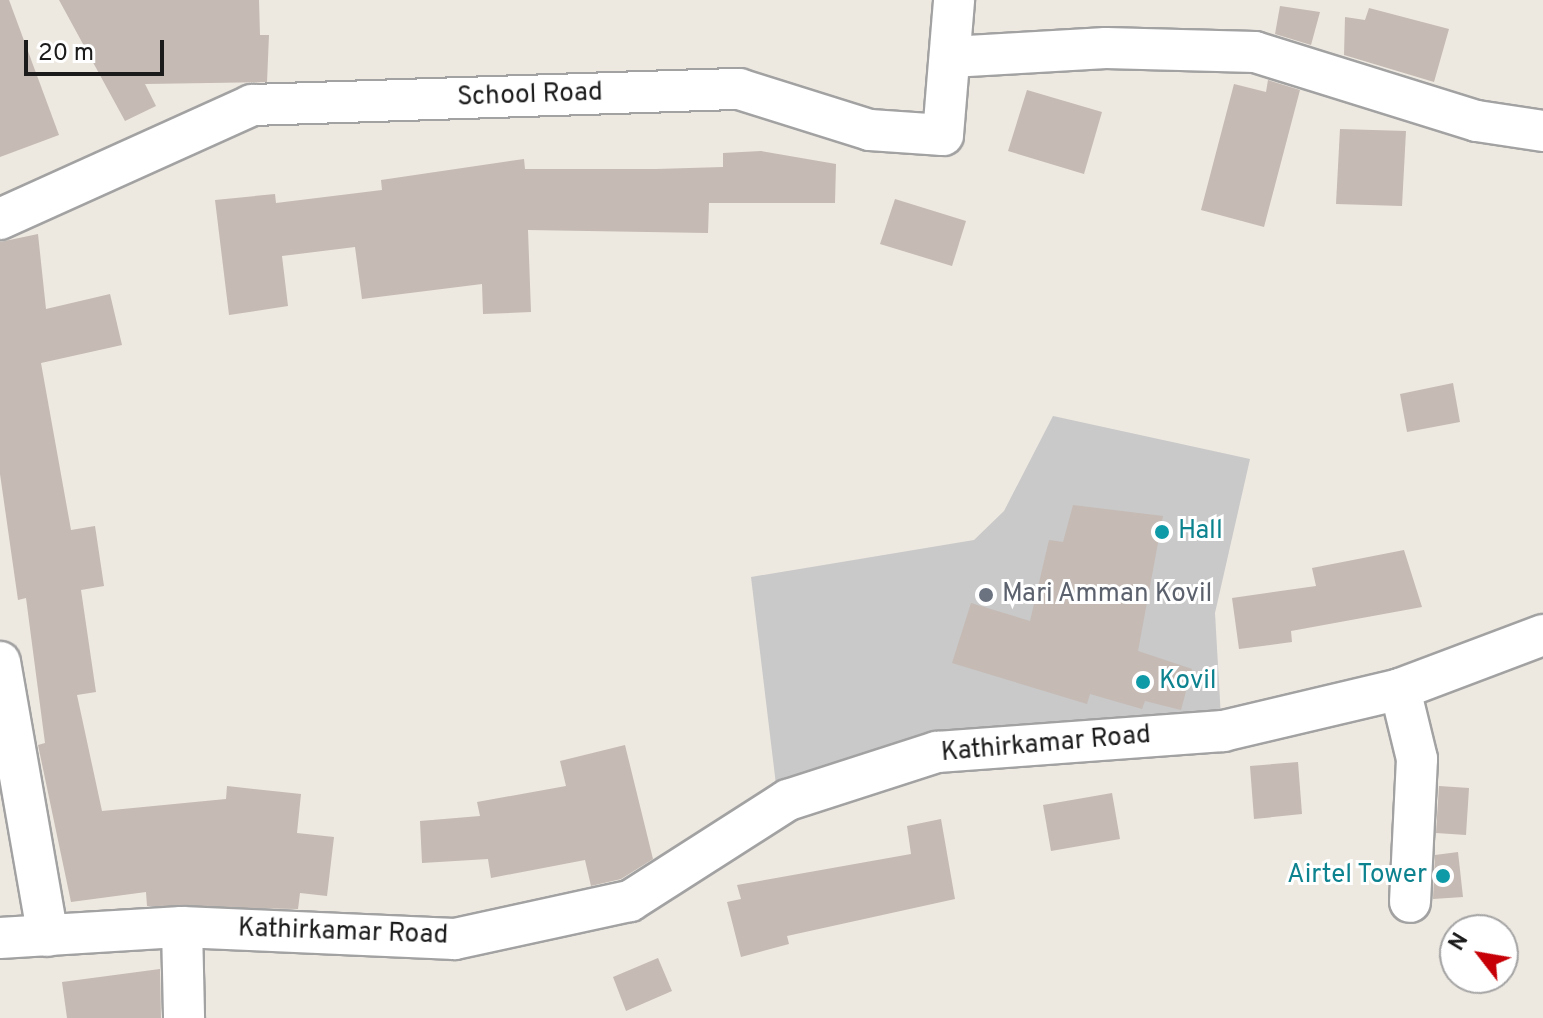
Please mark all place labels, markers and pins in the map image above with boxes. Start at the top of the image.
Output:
place label: Hall [1178,516,1223,548]
marker: Hall [1153,523,1171,541]
place label: Mari Amman Kovil [1002,579,1213,611]
marker: Mari Amman Kovil [977,586,995,604]
place label: Kovil [1159,666,1217,698]
marker: Kovil [1134,673,1152,691]
place label: Airtel Tower [1286,860,1427,892]
marker: Airtel Tower [1434,867,1452,885]

